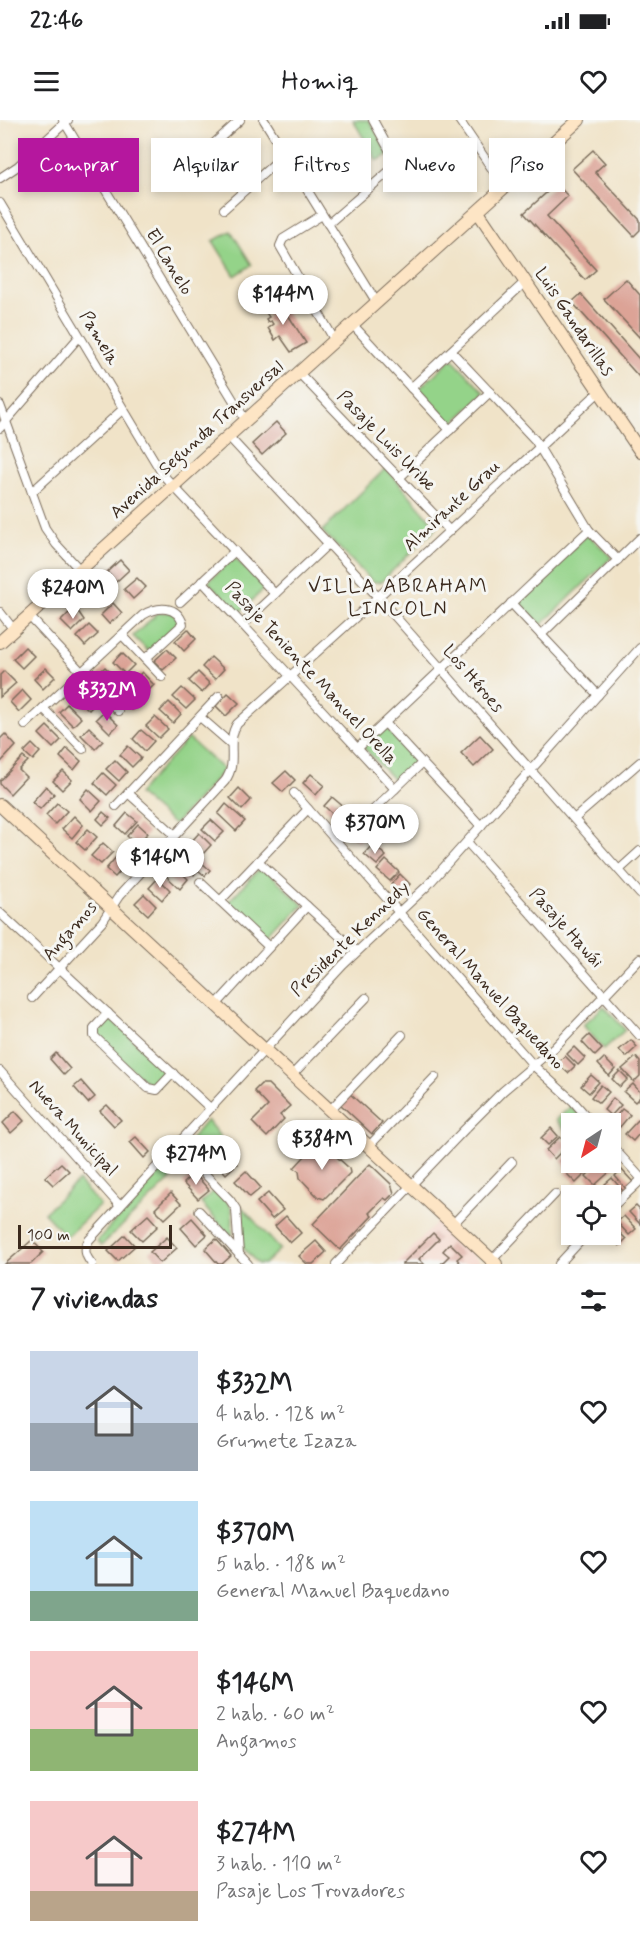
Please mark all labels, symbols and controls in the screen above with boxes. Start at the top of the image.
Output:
text: 22:46 [30,7,83,35]
text: Homiq [281,64,359,99]
icon: menu [30,65,63,98]
icon: heart [577,65,610,98]
chip: Comprar [18,138,139,192]
chip: Alquilar [151,138,261,192]
chip: Filtros [273,138,371,192]
chip: Nuevo [383,138,477,192]
chip: Piso [489,138,565,192]
street label: El Canelo [140,224,198,300]
street label: Luis Gandarillas [529,263,619,381]
pin: $144M [241,275,325,326]
text: $144M [252,281,314,308]
street label: Pamela [73,306,125,370]
street label: Avenida Segunda Transversal [105,355,290,526]
street label: Pasaje Luis Uribe [332,385,440,497]
street label: Almirante Grau [398,455,506,557]
pin: $240M [31,569,115,620]
district label: VILLA ABRAHAM LINCOLN [308,573,488,623]
text: $240M [41,575,105,602]
street label: Pasaje Teniente Manuel Orella [220,576,402,770]
street label: Los Héroes [437,640,509,718]
pin: $332M [65,671,149,722]
text: $332M [78,677,136,704]
pin: $370M [333,804,417,855]
text: $370M [345,810,405,837]
pin: $146M [118,838,202,889]
text: $146M [130,844,190,871]
street label: Presidente Kennedy [285,876,415,1002]
street label: Pasaje Hawái [524,883,608,973]
street label: Angamos [37,896,104,968]
street label: General Manuel Baquedano [411,903,569,1075]
street label: Nueva Municipal [23,1075,123,1181]
north arrow [561,1113,621,1173]
map controls [561,1113,621,1245]
pin: $384M [280,1120,364,1171]
text: $384M [291,1126,353,1153]
pin: $274M [154,1135,238,1186]
text: $274M [166,1141,226,1168]
button: locate [561,1185,621,1245]
scale bar [18,1222,172,1250]
text: 100 m [27,1225,70,1246]
text: 7 viviendas [30,1283,158,1317]
icon: filters [577,1284,610,1317]
text: $332M [216,1367,292,1401]
icon: home [78,1375,150,1447]
icon: heart [577,1395,610,1428]
text: 4 hab. · 128 m² [216,1401,345,1428]
text: Grumete Izaza [216,1428,357,1455]
text: $370M [216,1517,295,1551]
icon: home [78,1525,150,1597]
icon: heart [577,1545,610,1578]
text: 5 hab. · 188 m² [216,1551,346,1578]
text: General Manuel Baquedano [216,1578,450,1605]
text: $146M [216,1667,294,1701]
icon: home [78,1675,150,1747]
icon: heart [577,1695,610,1728]
text: 2 hab. · 60 m² [216,1701,335,1728]
text: Angamos [216,1728,297,1755]
text: $274M [216,1817,295,1851]
icon: home [78,1825,150,1897]
icon: heart [577,1845,610,1878]
text: 3 hab. · 110 m² [216,1851,342,1878]
text: Pasaje Los Trovadores [216,1878,405,1905]

